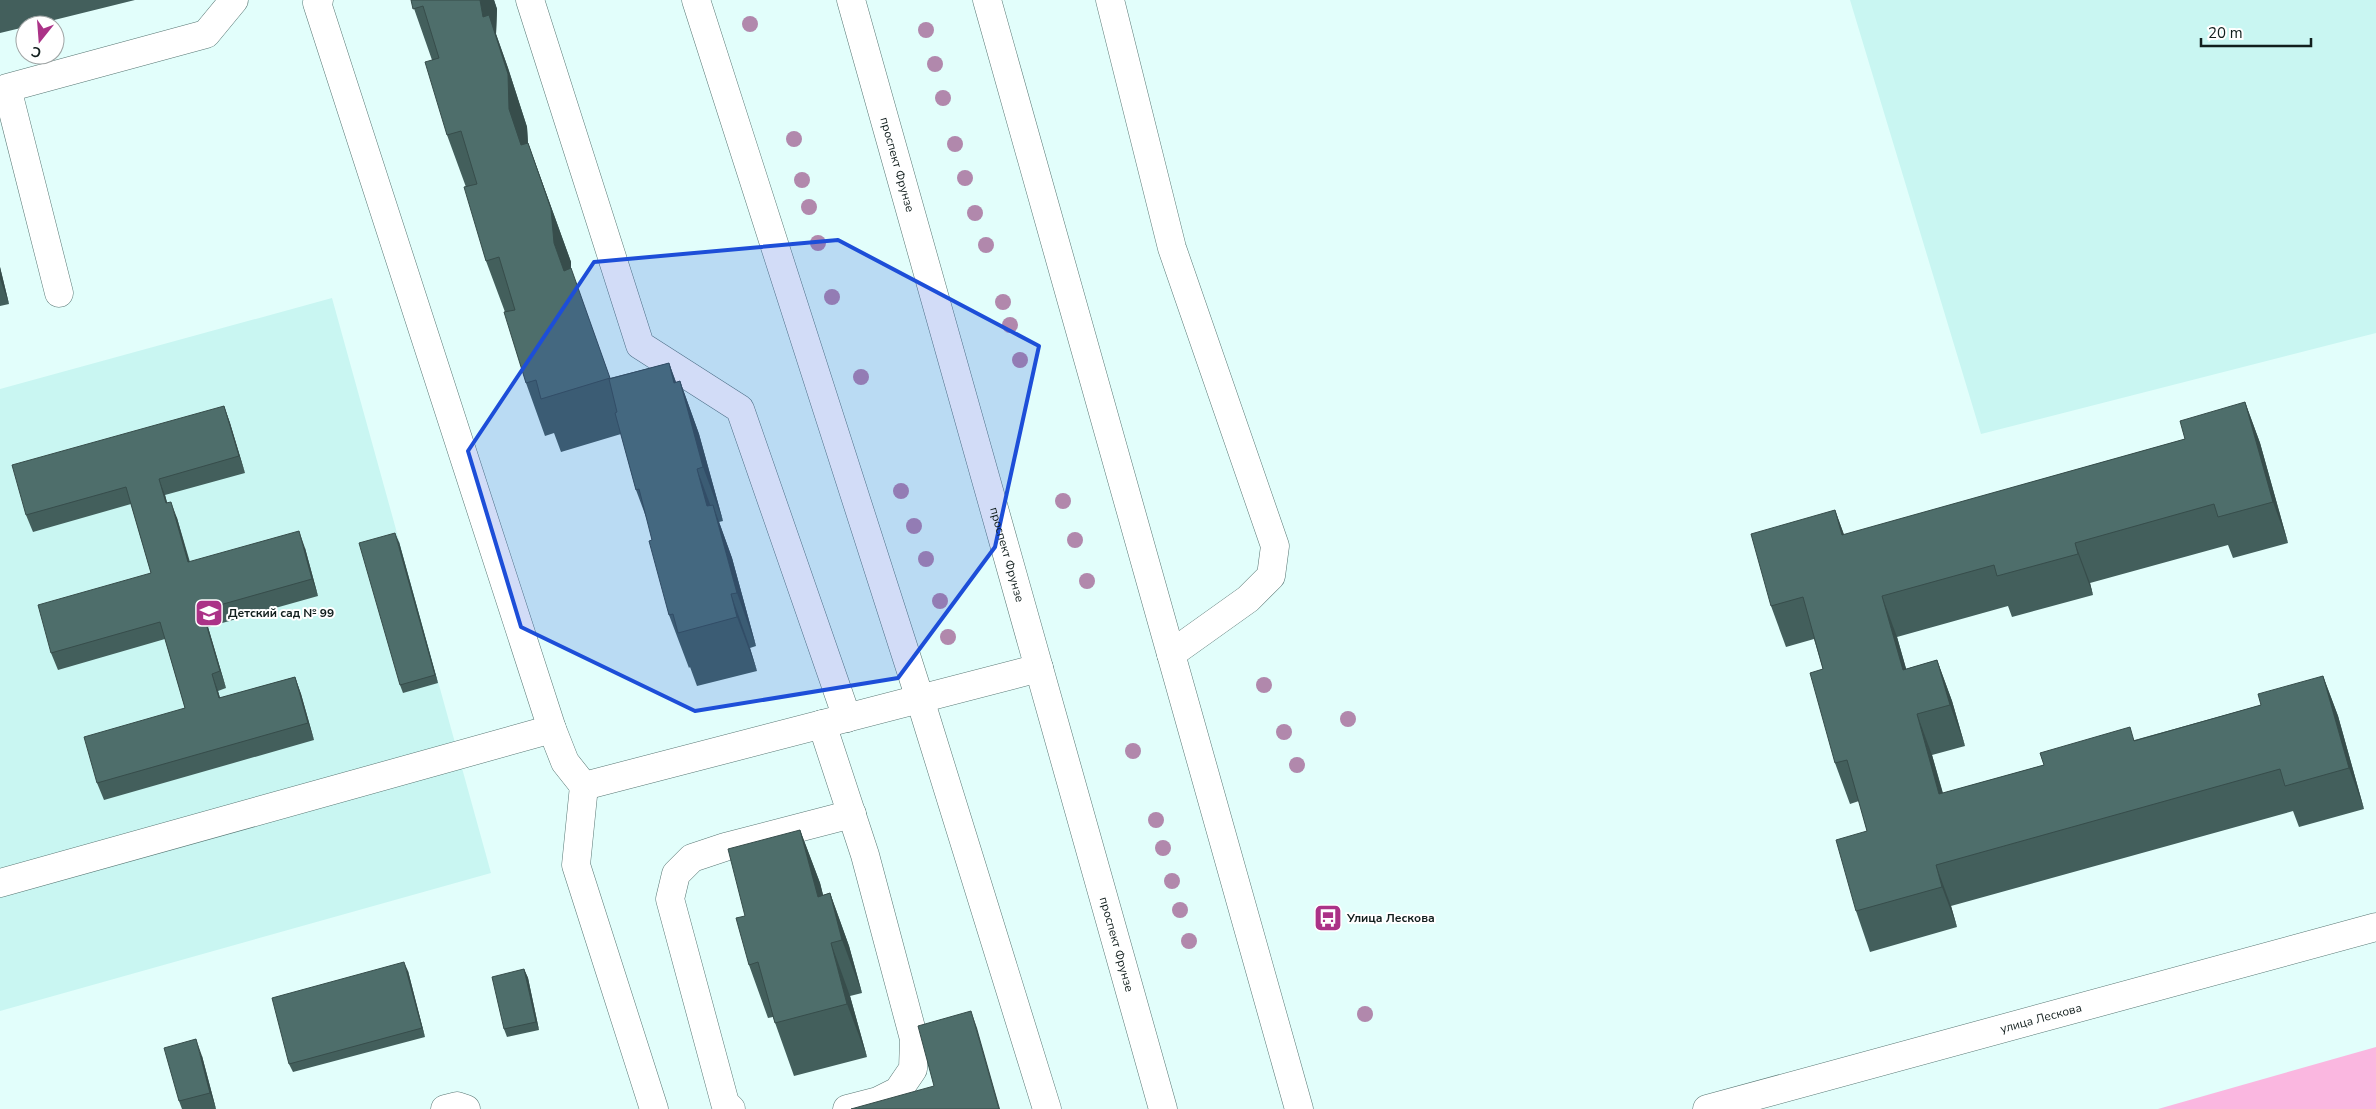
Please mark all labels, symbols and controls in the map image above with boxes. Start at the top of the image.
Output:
north arrow [15,15,65,65]
scale bar [2201,15,2311,47]
text: 20 m [2208,23,2243,43]
text: С [29,41,44,62]
street label: проспект Фрунзе [876,115,918,214]
street label: проспект Фрунзе [986,505,1028,604]
school or university icon: Детский сад № 99 [194,598,224,628]
place label: Детский сад № 99 [228,605,334,621]
street label: проспект Фрунзе [1096,895,1138,994]
bus stop icon: Улица Лескова [1313,903,1343,933]
place label: Улица Лескова [1346,910,1435,926]
street label: улица Лескова [1998,999,2083,1037]

